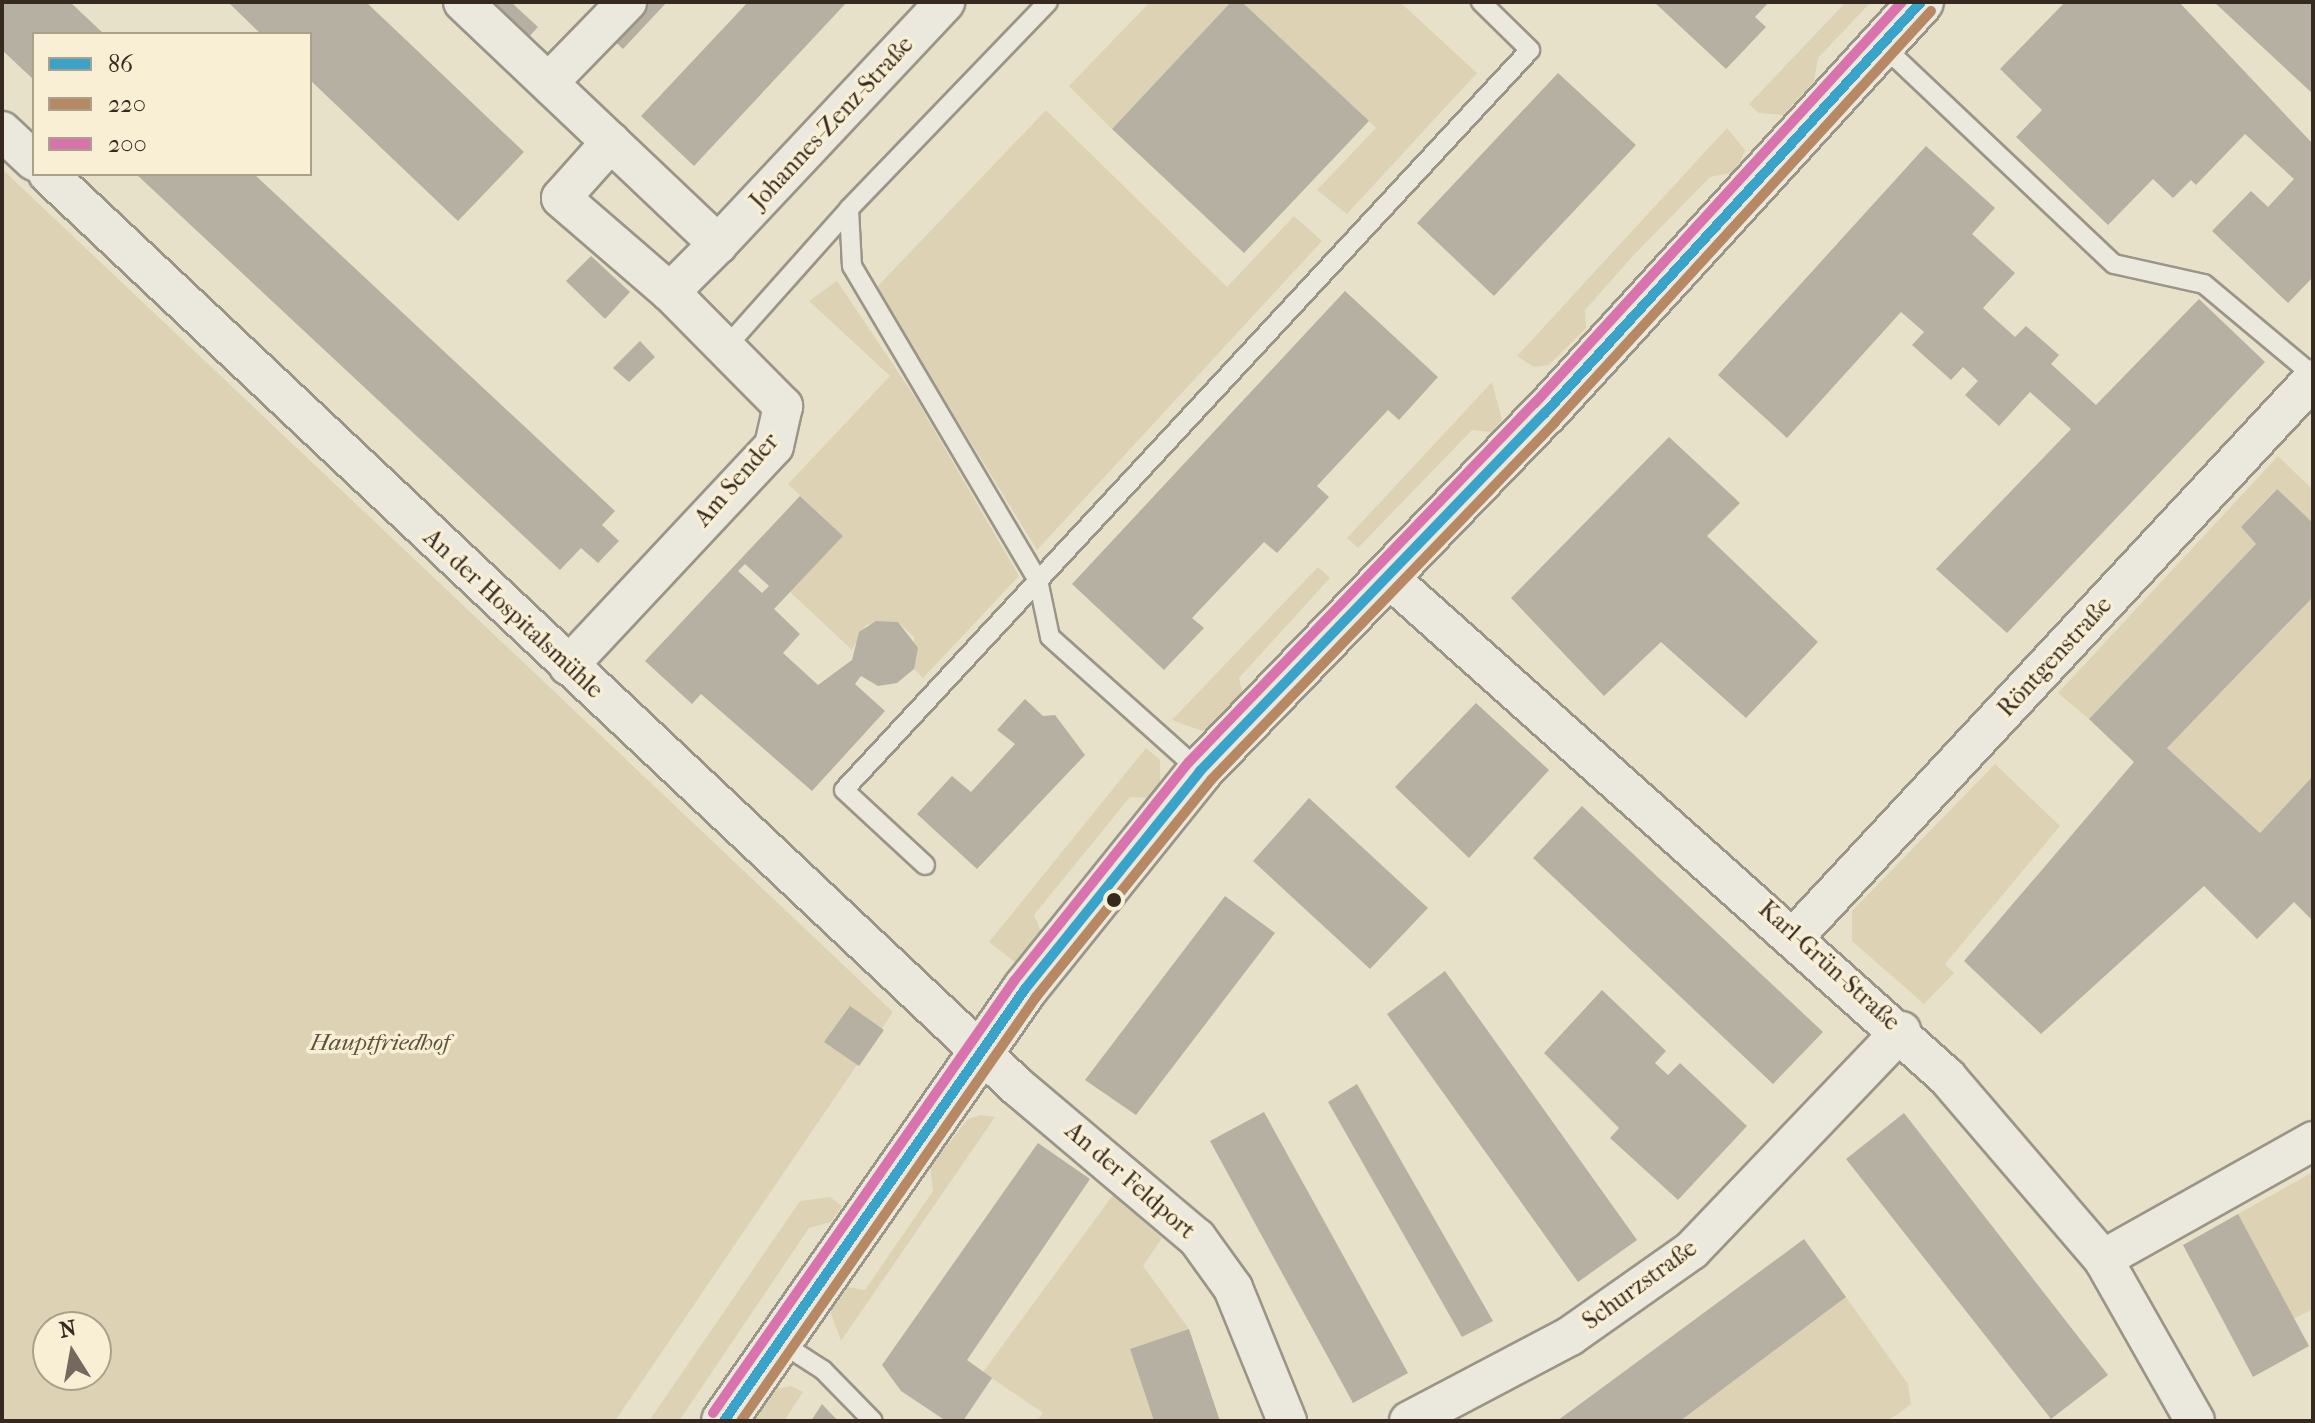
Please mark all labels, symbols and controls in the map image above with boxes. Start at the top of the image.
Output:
street label: Johannes-Zenz-Straße [744,31,920,215]
legend [32,32,312,176]
text: 86 [108,50,133,78]
text: 220 [108,90,146,118]
text: 200 [108,130,147,158]
street label: Am Sender [689,428,785,532]
street label: An der Hospitalsmühle [417,523,609,705]
street label: Röntgenstraße [1992,591,2118,723]
unlabelled marker [1106,892,1122,908]
street label: Karl-Grün-Straße [1752,895,1906,1037]
park label: Hauptfriedhof [310,1029,450,1057]
street label: An der Feldport [1059,1117,1201,1245]
street label: Schurzstraße [1577,1234,1703,1336]
north arrow [32,1311,112,1391]
text: N [57,1315,78,1344]

